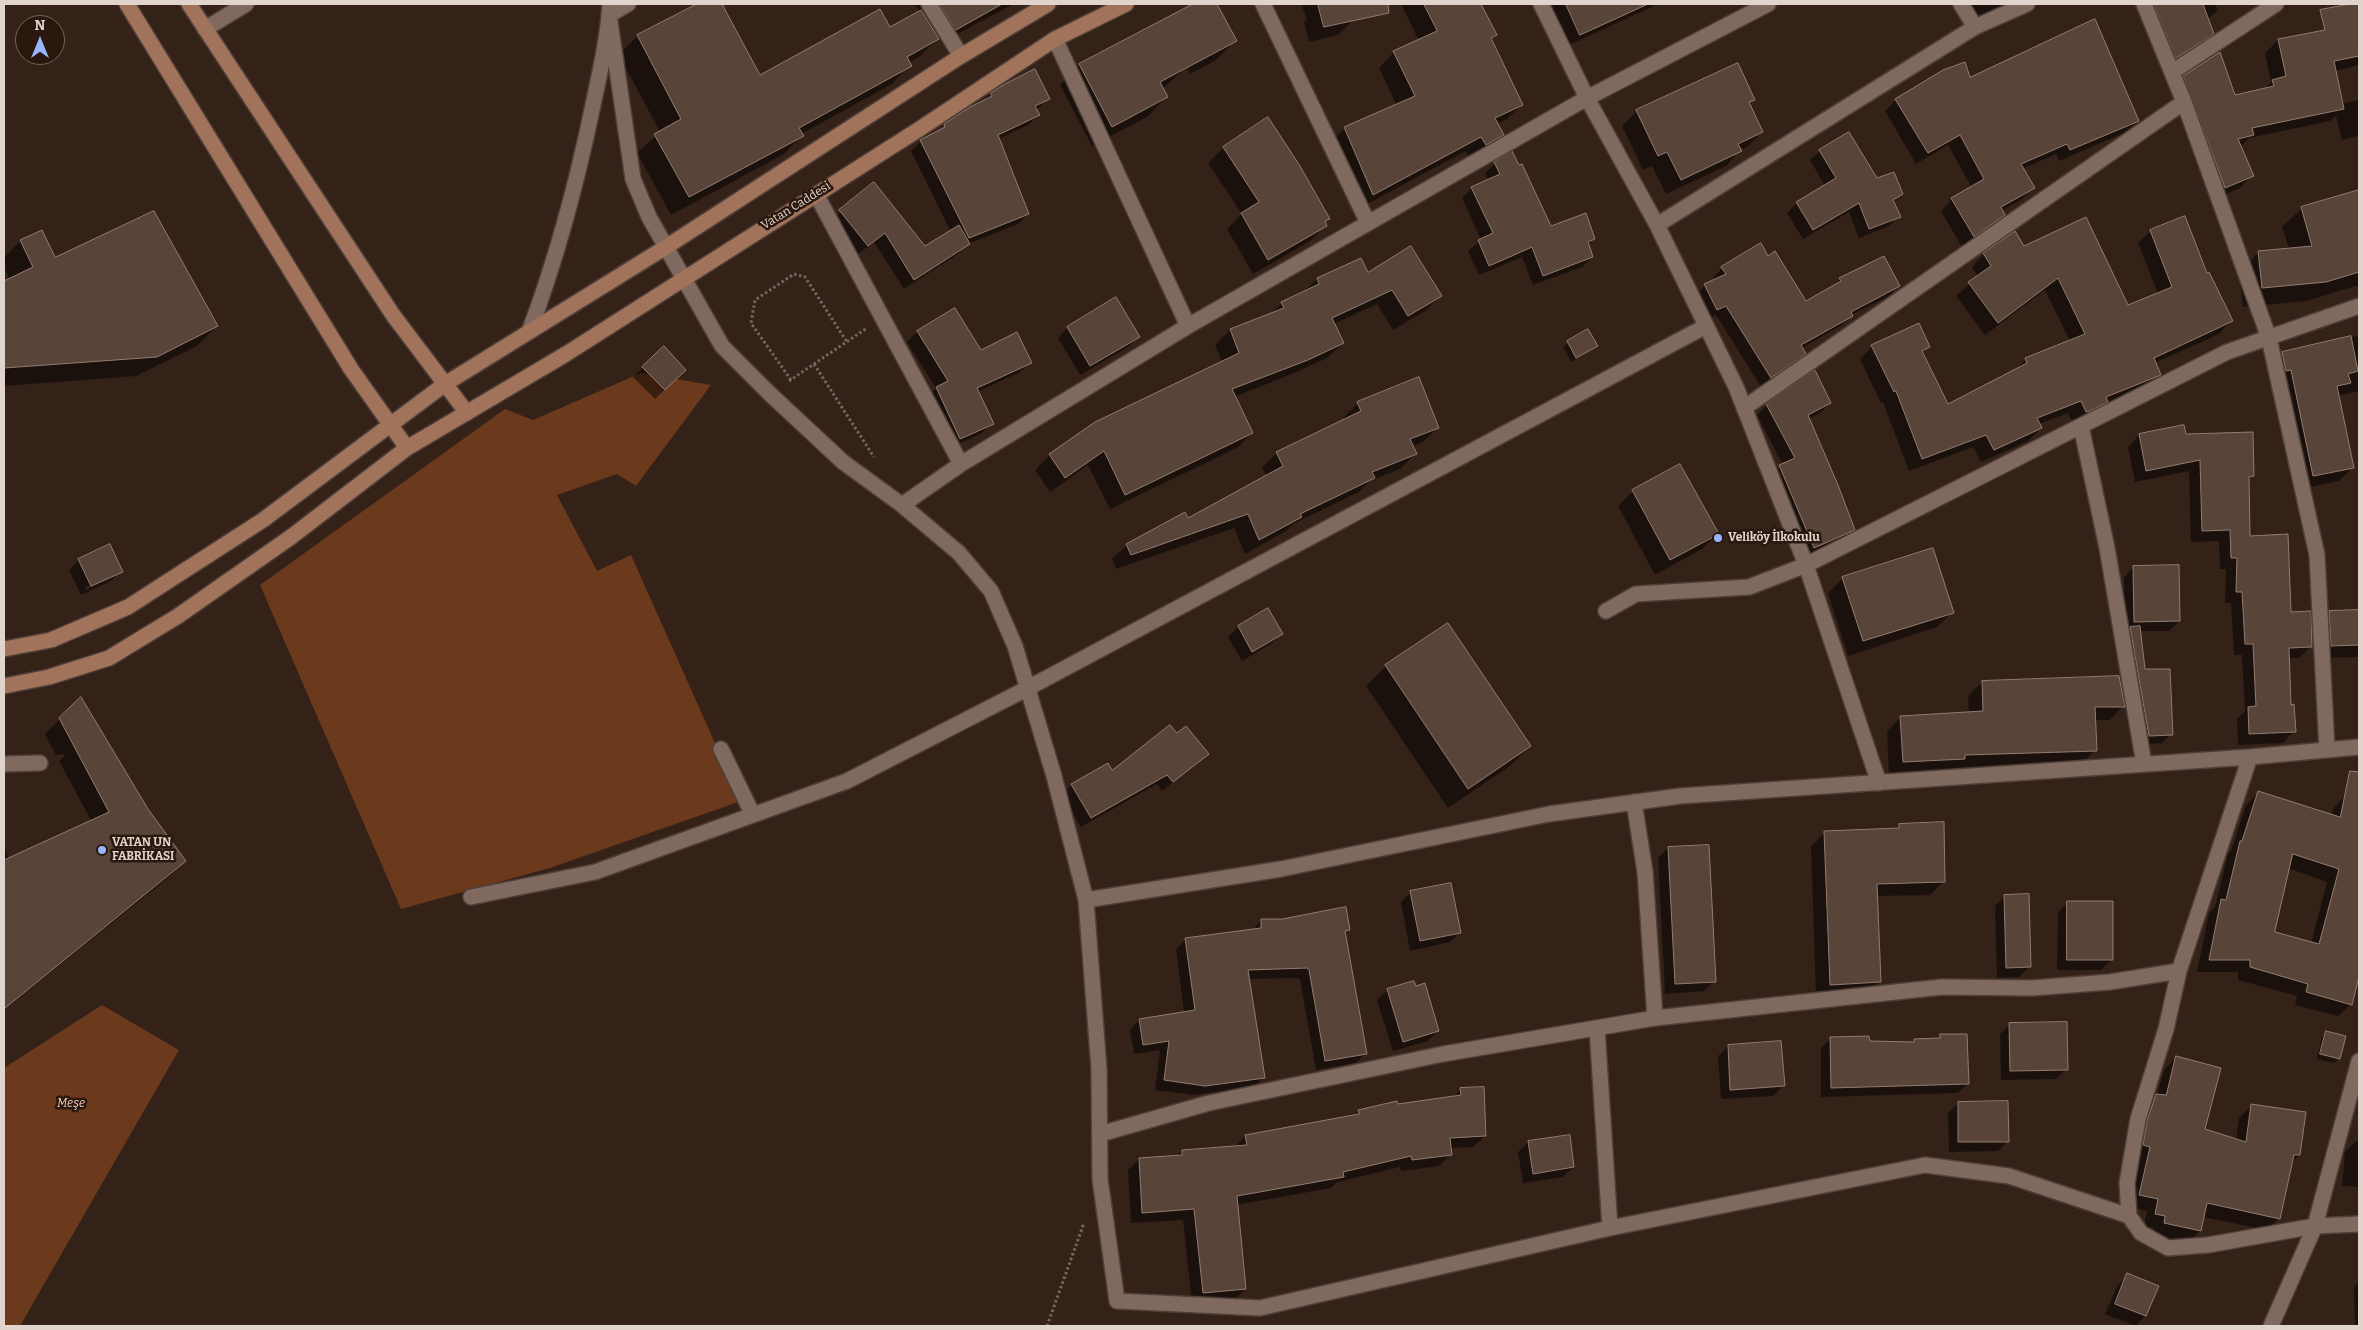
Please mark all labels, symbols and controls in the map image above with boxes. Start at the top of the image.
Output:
north arrow [15,15,65,65]
text: N [35,17,45,34]
street label: Vatan Caddesi [759,179,833,233]
place label: Veliköy İlkokulu [1728,531,1820,545]
marker: Veliköy İlkokulu [1712,532,1724,544]
place label: VATAN UN FABRİKASI [112,836,174,864]
marker: VATAN UN FABRİKASI [96,844,108,856]
park label: Meşe [57,1097,85,1111]

